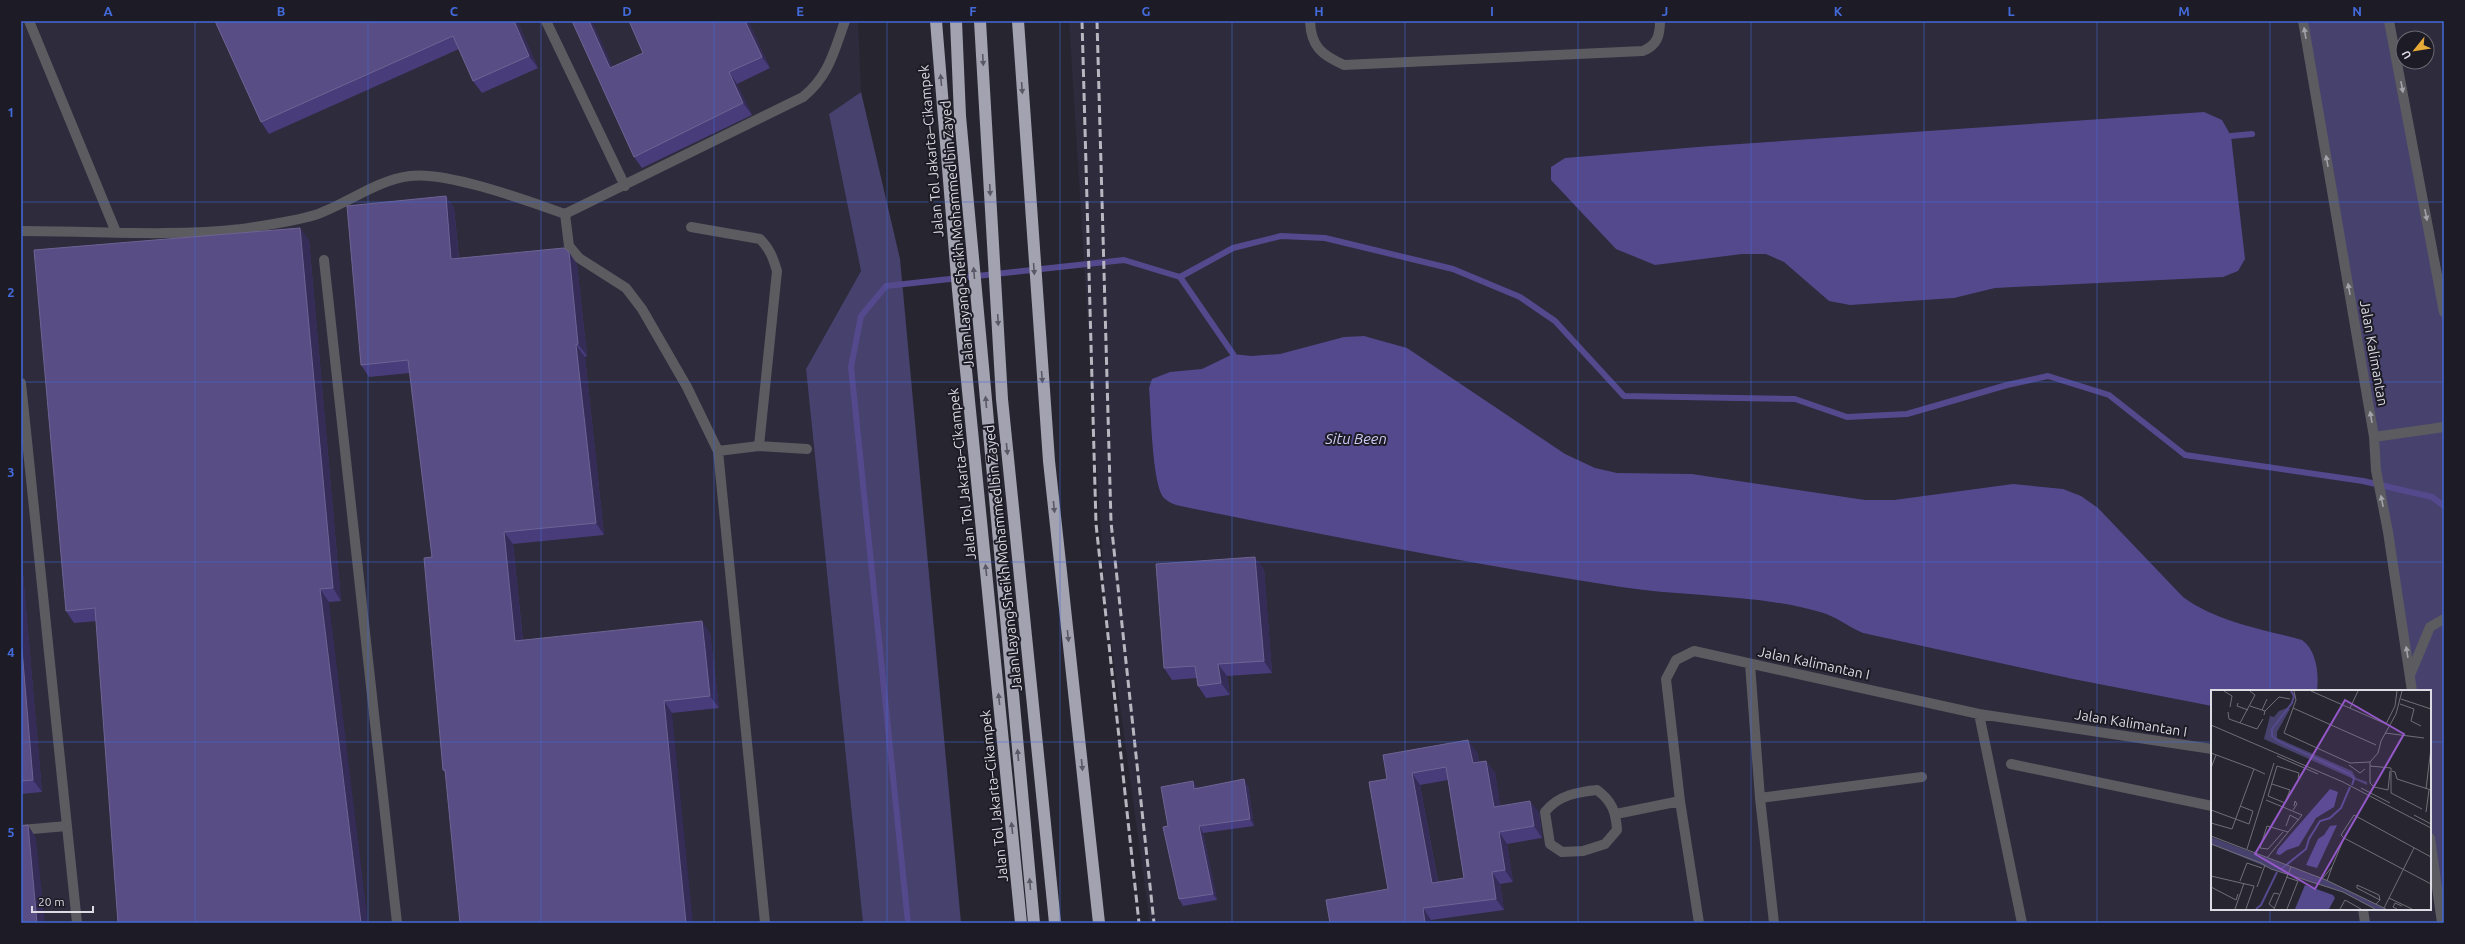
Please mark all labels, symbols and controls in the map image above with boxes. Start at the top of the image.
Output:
text: A [103,4,113,18]
text: B [277,4,286,18]
text: C [450,4,459,18]
text: D [622,4,632,18]
text: E [796,4,804,18]
text: F [969,4,977,18]
text: G [1142,4,1151,18]
text: H [1314,4,1324,18]
text: I [1490,4,1494,18]
text: J [1662,4,1668,18]
text: K [1834,4,1843,18]
text: L [2007,4,2015,18]
text: M [2178,4,2190,18]
text: N [2352,4,2362,18]
one-way arrow [2302,27,2308,39]
north arrow [2395,30,2435,70]
text: U [2399,49,2413,61]
one-way arrow [979,54,986,66]
street label: Jalan Tol Jakarta–Cikampek [915,64,947,238]
one-way arrow [937,74,944,86]
one-way arrow [2399,81,2405,93]
one-way arrow [1019,82,1026,94]
street label: Jalan Layang Sheikh Mohammed bin Zayed [937,100,977,368]
text: 1 [7,105,15,119]
one-way arrow [2324,155,2330,167]
one-way arrow [987,184,993,197]
one-way arrow [2423,208,2429,221]
one-way arrow [1031,263,1038,275]
one-way arrow [971,267,978,279]
one-way arrow [2346,283,2352,295]
text: 2 [7,285,15,299]
street label: Jalan Kalimantan [2357,299,2391,407]
one-way arrow [994,313,1001,326]
one-way arrow [1039,371,1045,383]
street label: Jalan Tol Jakarta–Cikampek [945,387,979,561]
one-way arrow [983,396,990,408]
one-way arrow [2368,411,2374,423]
street label: Jalan Layang Sheikh Mohammed bin Zayed [981,424,1025,692]
water label: Situ Been [1324,430,1387,447]
one-way arrow [1004,443,1010,455]
text: 3 [7,465,15,479]
one-way arrow [2379,495,2385,507]
one-way arrow [1051,501,1057,513]
one-way arrow [983,564,990,576]
one-way arrow [1065,630,1071,642]
street label: Jalan Kalimantan I [1757,643,1871,683]
text: 4 [7,645,15,659]
one-way arrow [2403,646,2409,658]
inset map [2211,690,2431,910]
one-way arrow [996,693,1002,705]
street label: Jalan Kalimantan I [2074,706,2188,740]
street label: Jalan Tol Jakarta–Cikampek [977,709,1011,883]
one-way arrow [1015,749,1022,761]
one-way arrow [1079,759,1085,771]
one-way arrow [1009,822,1015,834]
text: 5 [7,825,15,839]
one-way arrow [1027,878,1033,890]
scale bar [32,888,93,914]
text: 20 m [38,895,65,908]

